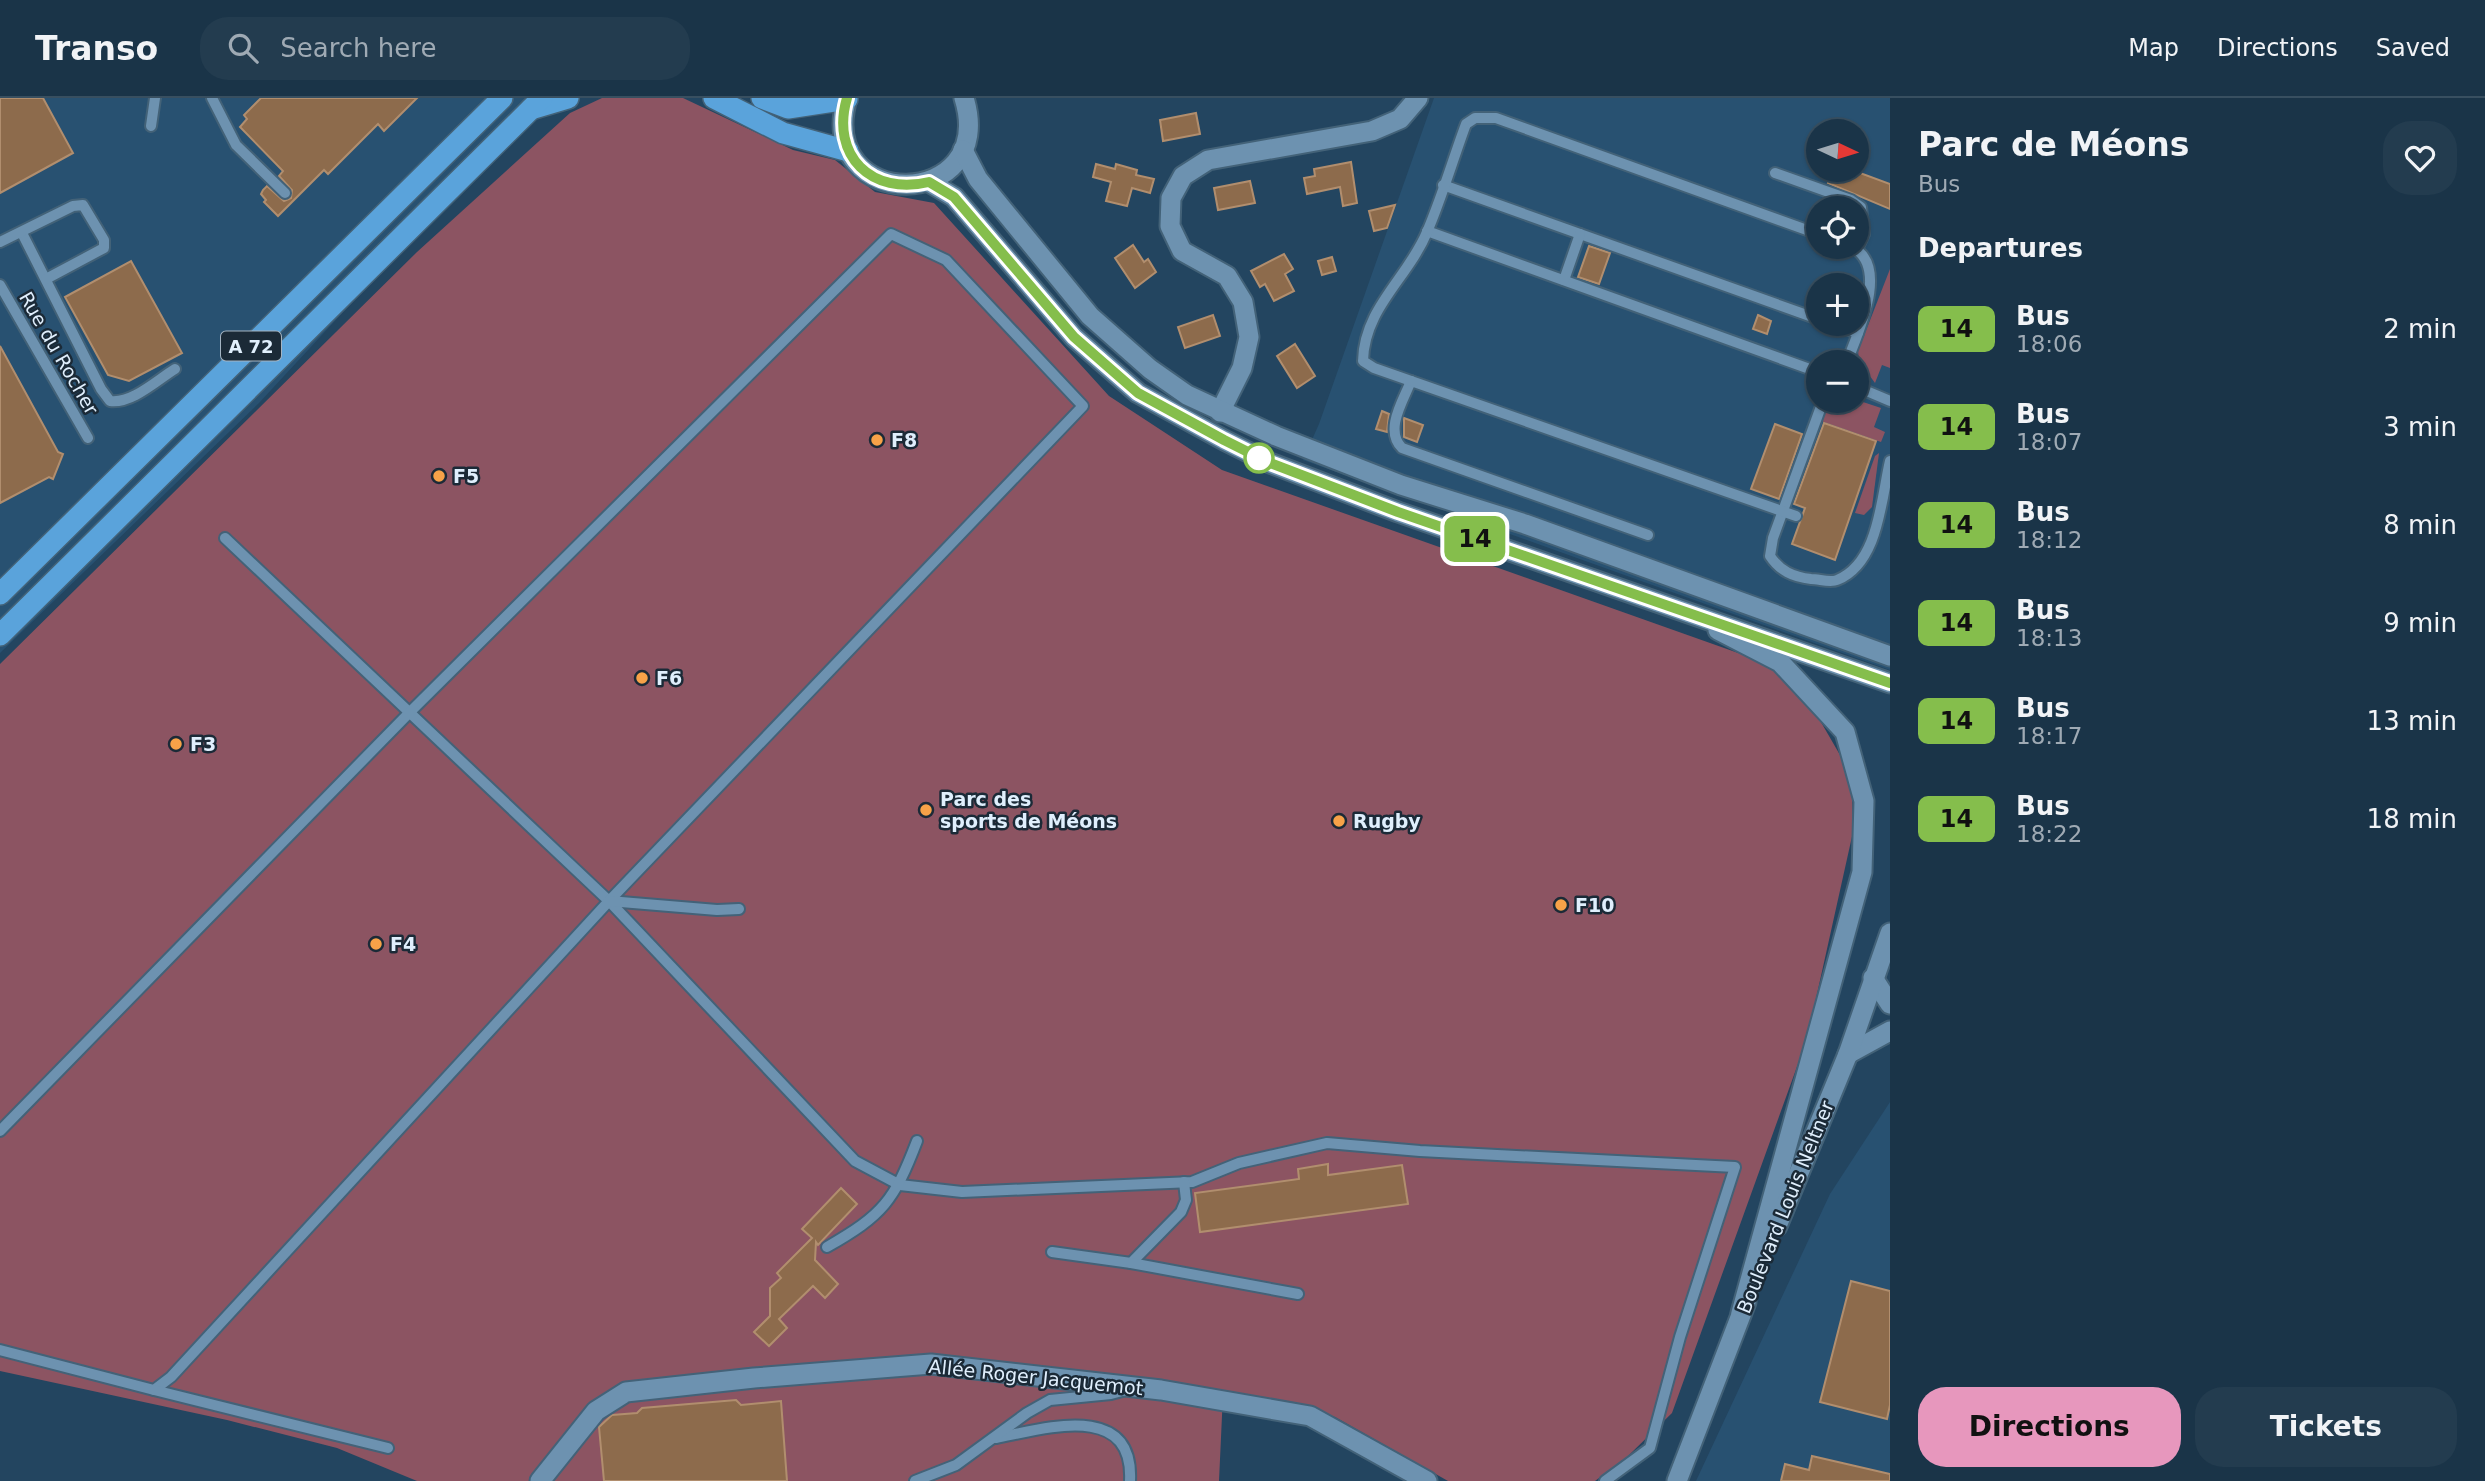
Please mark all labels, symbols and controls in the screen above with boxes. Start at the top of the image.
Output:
search box [200,17,690,80]
text: Transo [35,29,158,68]
icon: search [224,29,262,67]
text: Search here [280,33,436,63]
text: Map [2128,34,2179,62]
text: Directions [2217,34,2338,62]
text: Saved [2376,34,2450,62]
north arrow [1806,119,1869,182]
map controls [1806,119,1869,413]
button: heart [2383,121,2457,195]
text: Parc de Méons [1918,125,2189,164]
text: Bus [1918,171,1960,197]
button: locate [1806,196,1869,259]
text: Departures [1918,233,2083,263]
button: + [1806,273,1869,336]
street label: Rue du Rocher [15,288,103,419]
text: Bus [2016,301,2070,331]
text: 2 min [2383,314,2457,344]
text: 14 [1940,315,1973,343]
text: 18:06 [2016,331,2082,357]
road number: A 72 [221,332,281,360]
button: − [1806,350,1869,413]
text: Bus [2016,399,2070,429]
text: 3 min [2383,412,2457,442]
text: 14 [1940,413,1973,441]
place label: F8 [891,429,917,451]
text: 18:07 [2016,429,2082,455]
marker: F8 [869,432,885,448]
unlabelled marker [1244,443,1274,473]
place label: F5 [453,465,479,487]
marker: F5 [431,468,447,484]
text: Bus [2016,497,2070,527]
text: 8 min [2383,510,2457,540]
text: 14 [1940,511,1973,539]
line badge: 14 [1444,516,1506,562]
text: 14 [1458,525,1492,553]
text: 18:12 [2016,527,2082,553]
text: Bus [2016,595,2070,625]
text: 9 min [2383,608,2457,638]
text: 14 [1940,609,1973,637]
text: 18:13 [2016,625,2082,651]
place label: F6 [656,667,682,689]
marker: F6 [634,670,650,686]
text: Bus [2016,693,2070,723]
text: 13 min [2367,706,2457,736]
text: 14 [1940,707,1973,735]
text: 18:17 [2016,723,2082,749]
place label: F3 [190,733,216,755]
marker: F3 [168,736,184,752]
place label: Parc des sports de Méons [940,788,1117,832]
text: Bus [2016,791,2070,821]
marker: Parc des sports de Méons [918,802,934,818]
text: 18 min [2367,804,2457,834]
text: 14 [1940,805,1973,833]
place label: Rugby [1353,810,1421,832]
marker: Rugby [1331,813,1347,829]
text: 18:22 [2016,821,2082,847]
place label: F10 [1575,894,1614,916]
marker: F10 [1553,897,1569,913]
place label: F4 [390,933,416,955]
marker: F4 [368,936,384,952]
street label: Boulevard Louis Neltner [1732,1097,1838,1317]
street label: Allée Roger Jacquemot [928,1355,1144,1399]
button: Directions [1918,1387,2181,1467]
button: Tickets [2195,1387,2457,1467]

